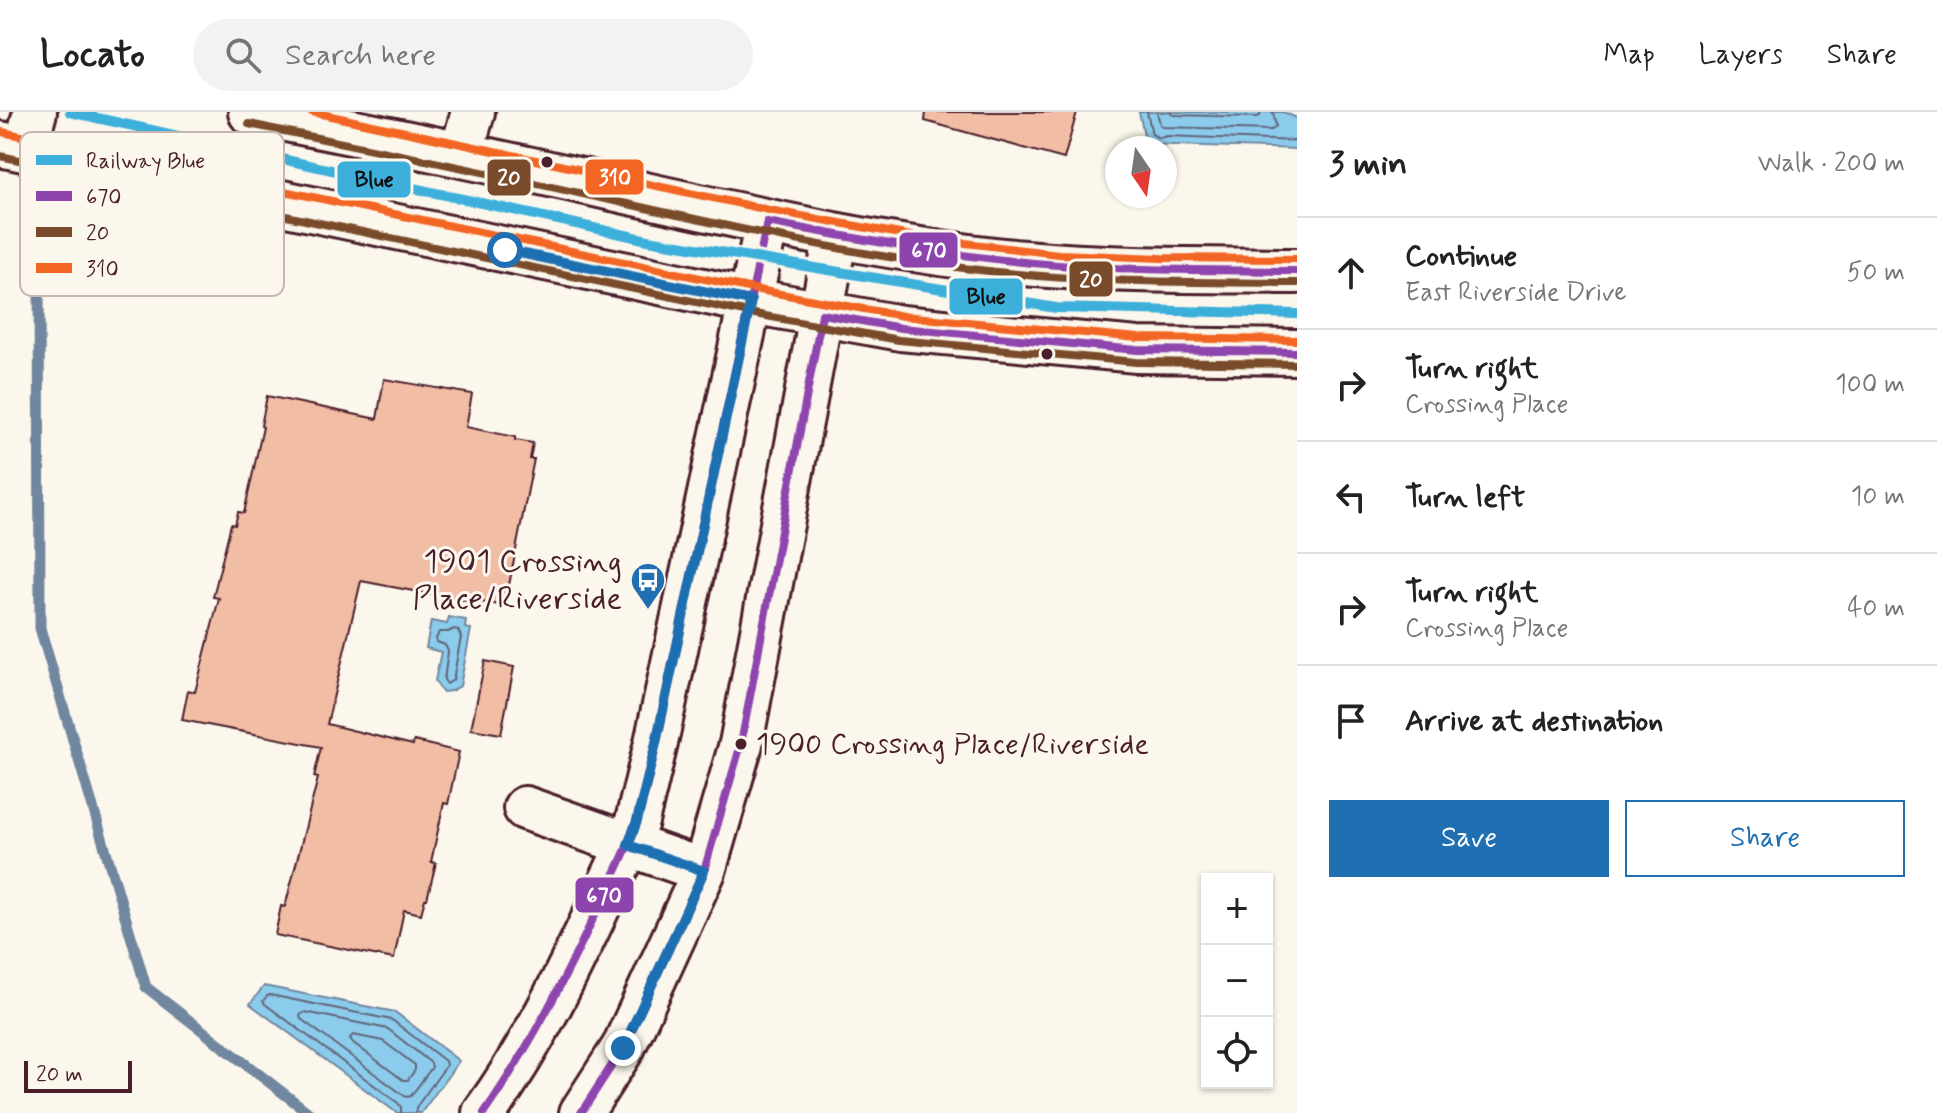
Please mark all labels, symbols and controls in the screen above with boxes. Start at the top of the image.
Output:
search box [193,19,753,91]
text: Locato [40,31,145,80]
icon: search [221,33,265,77]
text: Search here [285,36,436,75]
text: Map [1604,37,1655,74]
text: Layers [1699,37,1783,74]
text: Share [1827,37,1897,74]
legend [20,132,284,296]
north arrow [1105,136,1177,208]
text: 3 min [1329,142,1407,187]
text: Walk · 200 m [1758,147,1905,181]
text: Railway Blue [86,148,205,176]
unlabelled marker [539,154,555,170]
line badge: 20 [486,158,532,197]
line badge: 310 [584,158,645,196]
line badge: Blue [336,160,412,199]
text: 20 [497,165,521,193]
text: 310 [599,165,631,193]
text: Blue [354,167,394,195]
text: 670 [86,184,122,212]
text: 20 [86,220,109,248]
line badge: 670 [898,231,959,269]
route start [487,232,523,268]
text: Continue [1405,237,1517,276]
text: 670 [911,238,947,266]
icon: ahead [1329,251,1373,295]
text: 310 [86,256,119,284]
text: 50 m [1847,256,1905,290]
line badge: 20 [1068,260,1114,298]
text: 20 [1079,267,1103,295]
text: East Riverside Drive [1405,276,1627,310]
line badge: Blue [948,277,1024,316]
text: Blue [966,284,1006,312]
unlabelled marker [1039,346,1055,362]
text: Turn right [1405,349,1538,388]
icon: right [1329,363,1373,407]
text: 100 m [1835,368,1905,402]
text: Crossing Place [1405,388,1568,422]
icon: left [1329,475,1373,519]
text: Turn left [1405,478,1525,517]
text: 10 m [1851,480,1905,514]
place label: 1901 Crossing Place/Riverside [413,541,622,620]
bus stop icon: 1901 Crossing Place/Riverside [629,561,667,611]
text: Turn right [1405,573,1538,612]
icon: right [1329,587,1373,631]
text: 40 m [1847,592,1905,626]
text: Crossing Place [1405,612,1568,646]
icon: arrive [1329,699,1373,743]
text: Arrive at destination [1405,702,1663,741]
place label: 1900 Crossing Place/Riverside [756,725,1149,764]
marker: 1900 Crossing Place/Riverside [733,736,749,752]
button: Save [1329,800,1609,877]
button: Share [1625,800,1905,877]
map controls [1201,873,1273,1089]
button: + [1201,873,1273,945]
line badge: 670 [574,876,635,914]
text: 670 [586,883,622,911]
button: − [1201,945,1273,1017]
button: locate [1201,1017,1273,1089]
route end [605,1030,641,1066]
scale bar [24,1057,132,1093]
text: 20 m [36,1061,83,1089]

